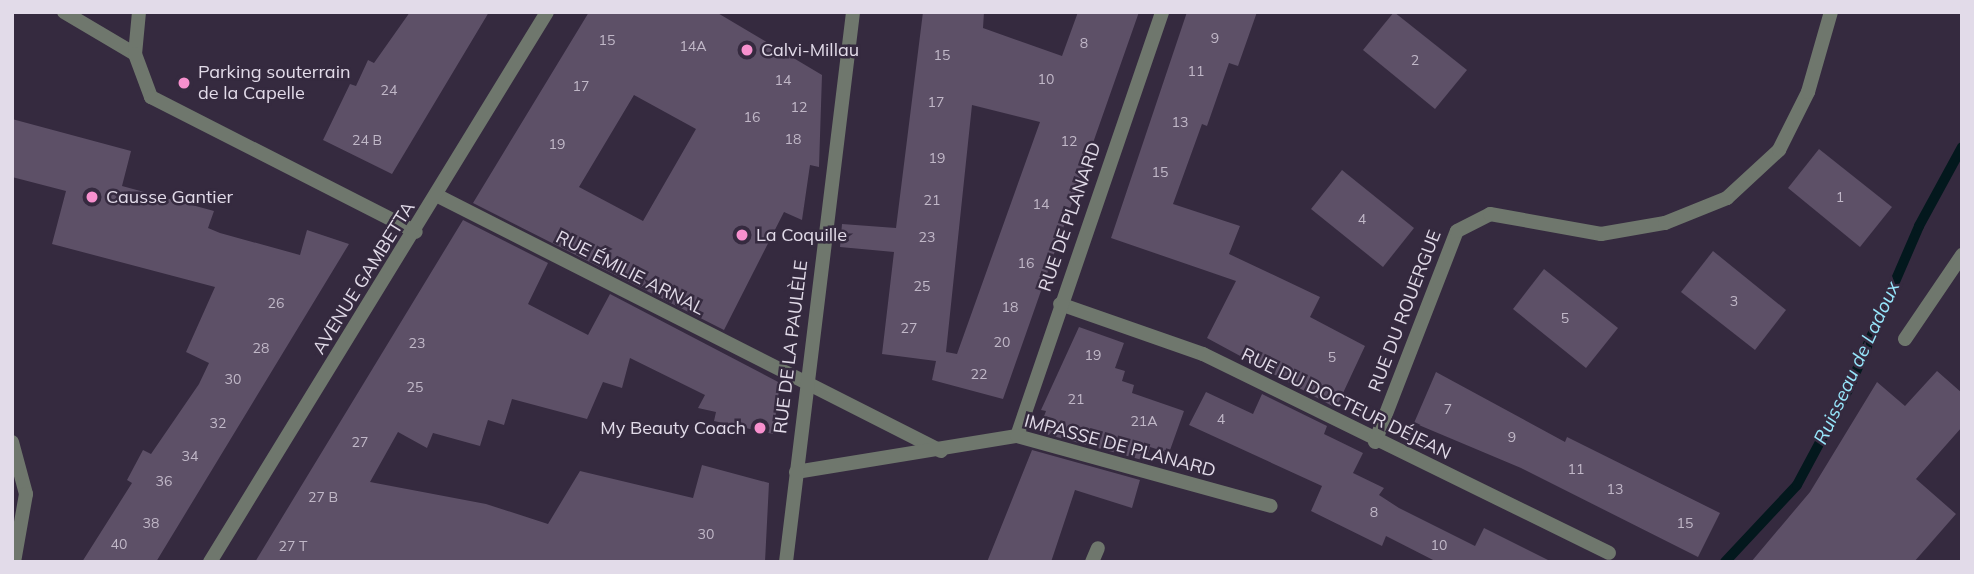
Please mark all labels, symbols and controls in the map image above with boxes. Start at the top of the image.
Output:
house number: 9 [1211,30,1219,46]
house number: 15 [599,32,615,48]
house number: 8 [1080,35,1088,51]
house number: 14A [679,38,707,54]
place label: Calvi-Millau [761,39,859,61]
marker: Calvi-Millau [739,42,755,58]
house number: 15 [934,47,950,63]
house number: 2 [1411,52,1419,68]
place label: Parking souterrain de la Capelle [198,62,350,104]
house number: 11 [1188,63,1204,79]
house number: 10 [1038,71,1054,87]
house number: 14 [775,72,791,88]
marker: Parking souterrain de la Capelle [176,75,192,91]
house number: 17 [573,78,589,94]
house number: 24 [381,82,397,98]
house number: 17 [928,94,944,110]
house number: 12 [791,99,807,115]
house number: 16 [744,109,760,125]
house number: 13 [1172,114,1188,130]
house number: 18 [785,131,801,147]
house number: 24 B [352,132,382,148]
house number: 12 [1061,133,1077,149]
house number: 19 [549,136,565,152]
street label: RUE DE PLANARD [1034,139,1106,295]
house number: 19 [929,150,945,166]
house number: 15 [1152,164,1168,180]
place label: Causse Gantier [106,186,233,208]
marker: Causse Gantier [84,189,100,205]
house number: 1 [1836,189,1844,205]
house number: 21 [924,192,940,208]
house number: 14 [1033,196,1049,212]
street label: AVENUE GAMBETTA [308,198,420,358]
house number: 4 [1358,211,1366,227]
place label: La Coquille [756,224,847,246]
street label: RUE ÉMILIE ARNAL [552,226,708,320]
marker: La Coquille [734,227,750,243]
street label: RUE DU ROUERGUE [1364,227,1446,395]
house number: 23 [919,229,935,245]
house number: 16 [1018,255,1034,271]
street label: RUE DE LA PAULÈLE [770,259,812,435]
house number: 25 [914,278,930,294]
water label: Ruisseau de Ladoux [1809,278,1905,448]
house number: 3 [1730,293,1738,309]
house number: 26 [268,295,284,311]
house number: 18 [1002,299,1018,315]
house number: 5 [1561,310,1569,326]
house number: 27 [901,320,917,336]
house number: 20 [994,334,1010,350]
house number: 23 [409,335,425,351]
house number: 28 [253,340,269,356]
street label: RUE DU DOCTEUR DÉJEAN [1238,344,1454,464]
house number: 19 [1085,347,1101,363]
house number: 5 [1328,349,1336,365]
house number: 22 [971,366,987,382]
house number: 30 [225,371,241,387]
house number: 25 [407,379,423,395]
house number: 21 [1068,391,1084,407]
house number: 7 [1444,401,1452,417]
street label: IMPASSE DE PLANARD [1022,410,1218,482]
house number: 4 [1217,411,1225,427]
house number: 21A [1130,413,1158,429]
house number: 32 [210,415,226,431]
place label: My Beauty Coach [600,417,746,439]
marker: My Beauty Coach [752,420,768,436]
house number: 9 [1508,429,1516,445]
house number: 27 [352,434,368,450]
house number: 34 [182,448,198,464]
house number: 11 [1568,461,1584,477]
house number: 36 [156,473,172,489]
house number: 13 [1607,481,1623,497]
house number: 27 B [308,489,338,505]
house number: 8 [1370,504,1378,520]
house number: 38 [143,515,159,531]
house number: 15 [1677,515,1693,531]
house number: 30 [698,526,714,542]
house number: 40 [111,536,127,552]
house number: 10 [1431,537,1447,553]
house number: 27 T [279,538,307,554]

